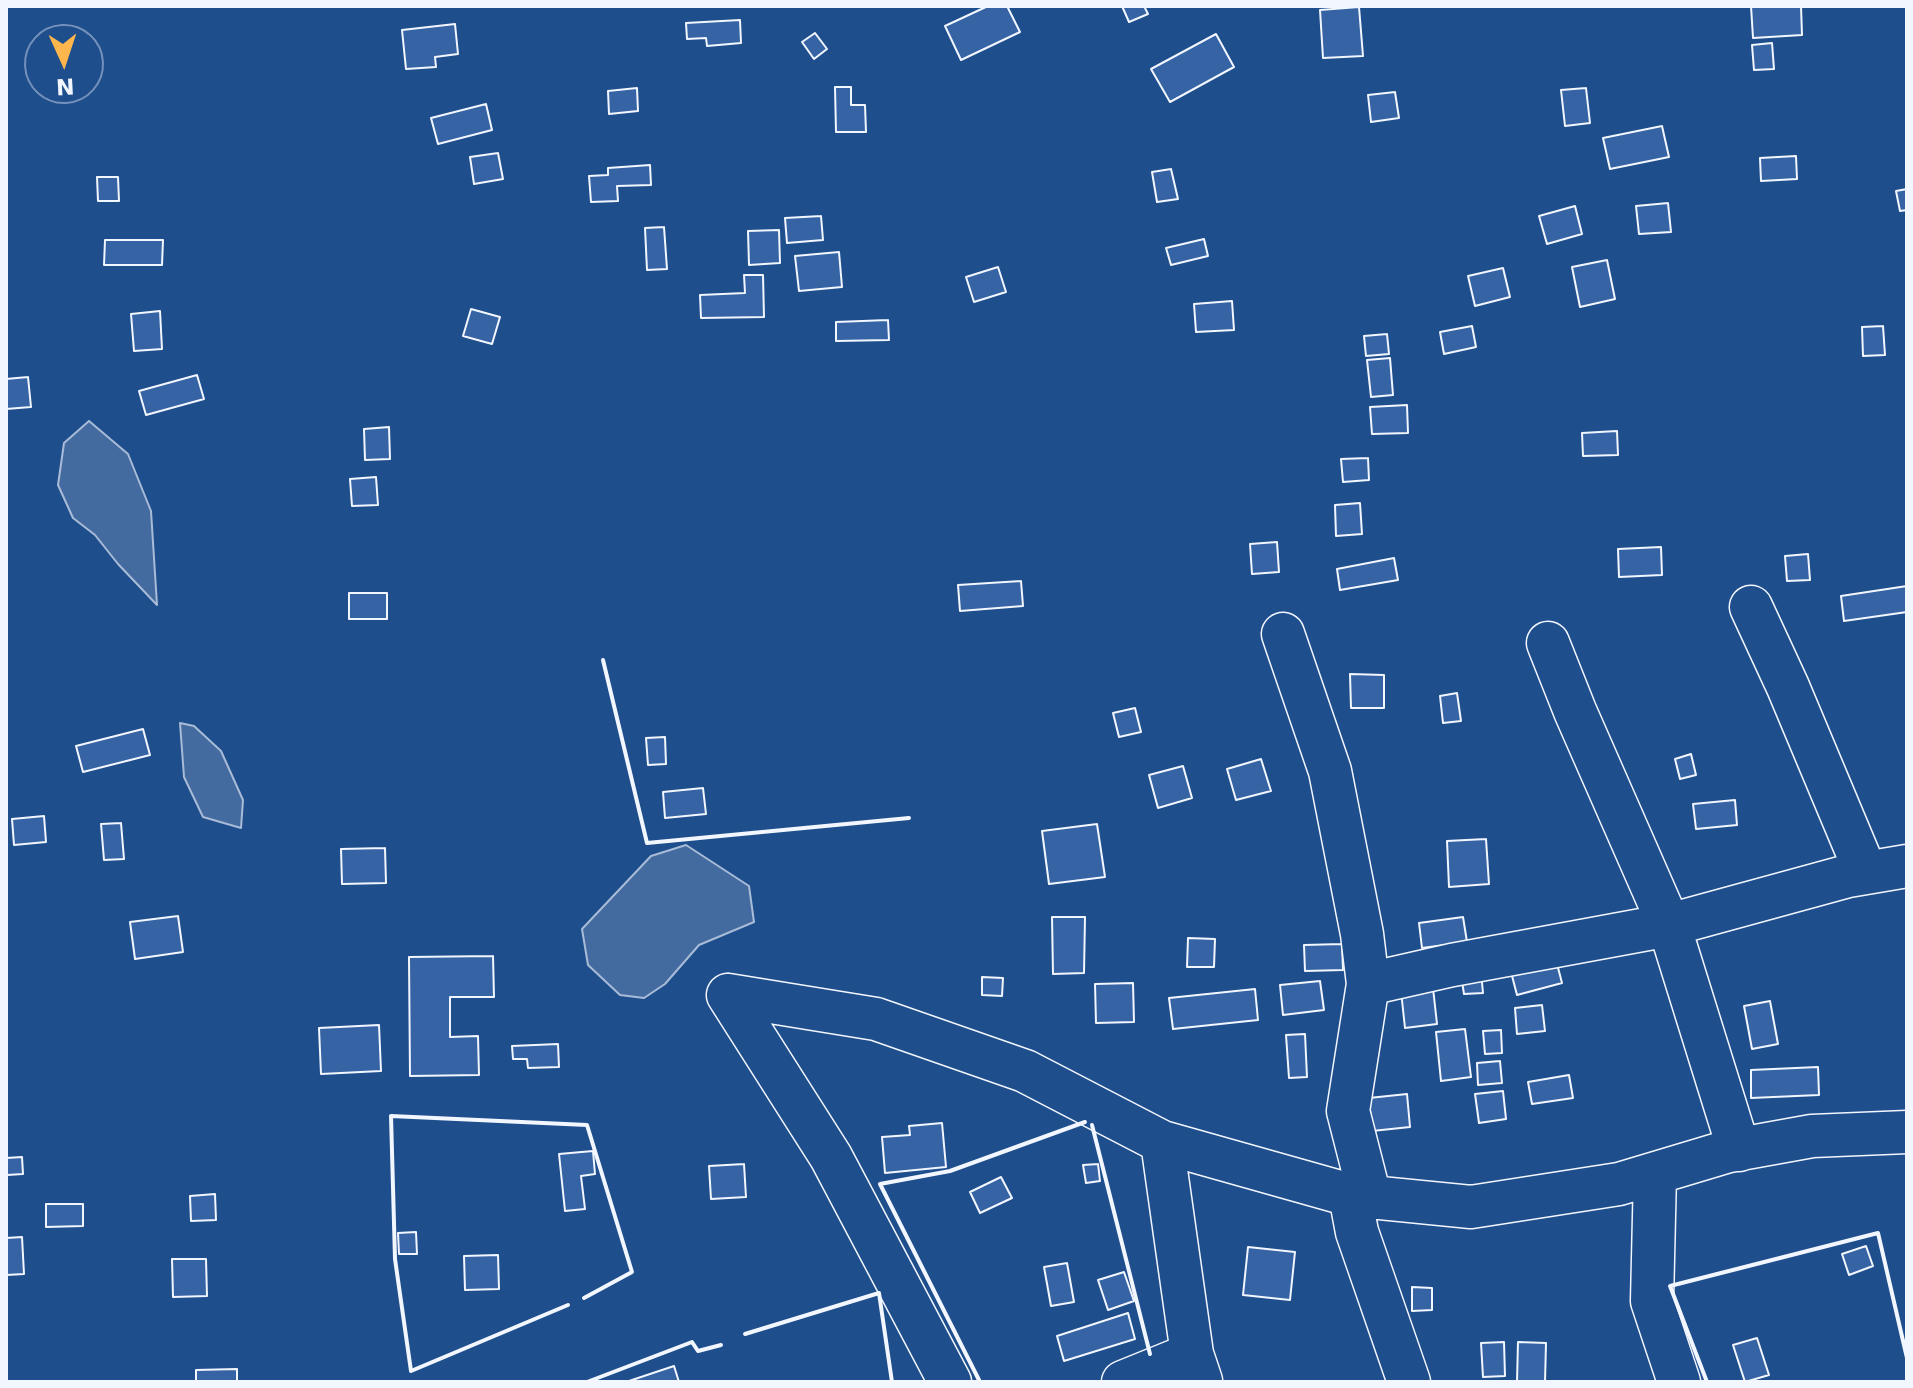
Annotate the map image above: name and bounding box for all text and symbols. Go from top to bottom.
north arrow [24,24,104,104]
text: N [55,74,75,99]

